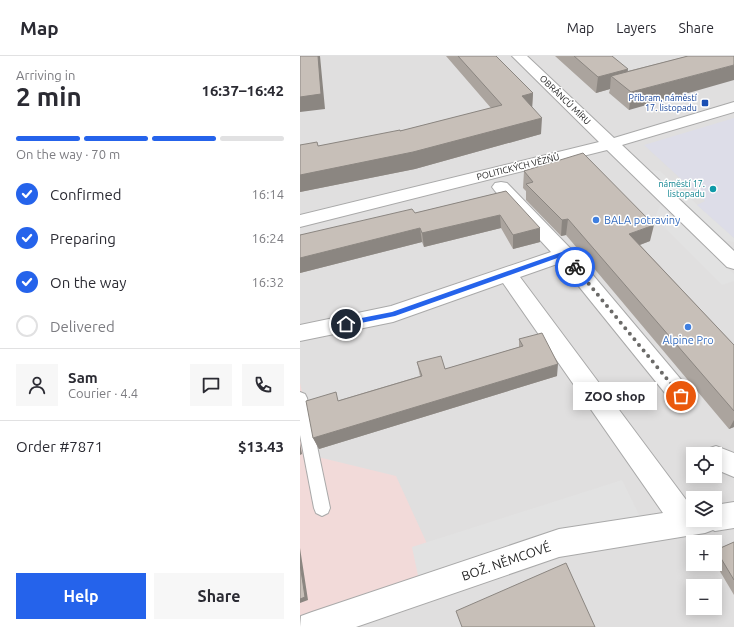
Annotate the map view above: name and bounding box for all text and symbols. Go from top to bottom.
text: Map [20,17,59,39]
text: Map [567,20,594,36]
text: Layers [616,20,656,36]
text: Share [678,20,714,36]
text: Arriving in [16,68,75,82]
street label: OBRÁNCŮ MÍRU [538,72,594,127]
text: 2 min [16,82,82,111]
text: 16:37–16:42 [201,82,284,99]
place label: Příbram, náměstí 17. listopadu [629,93,698,113]
marker: Příbram, náměstí 17. listopadu [700,98,710,108]
text: On the way · 70 m [16,147,120,161]
street label: POLITICKÝCH VĚZŇŮ [475,150,560,182]
place label: náměstí 17. listopadu [658,179,705,199]
icon: check [16,183,38,205]
marker: náměstí 17. listopadu [708,184,718,194]
text: Confirmed [50,186,122,203]
text: 16:14 [251,187,284,201]
place label: BALA potraviny [604,214,681,226]
marker: BALA potraviny [591,215,601,225]
icon: check [16,227,38,249]
text: Preparing [50,230,116,247]
text: 16:24 [251,231,284,245]
courier [555,247,595,287]
icon: bike [564,256,586,278]
icon: check [16,271,38,293]
text: On the way [50,274,126,291]
text: 16:32 [251,275,284,289]
pin [329,307,363,341]
icon: home [335,313,357,335]
text: Delivered [50,318,115,335]
marker: Alpine Pro [683,322,693,332]
place label: Alpine Pro [662,334,714,346]
button: person [16,364,58,406]
button: chat [190,364,232,406]
button: phone [242,364,284,406]
text: Sam [68,369,98,386]
pin [664,379,698,413]
callout: ZOO shop [573,382,657,410]
icon: bag [670,385,692,407]
text: Courier · 4.4 [68,386,138,400]
text: ZOO shop [585,389,645,403]
text: Order #7871 [16,438,103,455]
text: $13.43 [238,438,284,455]
map controls [686,447,722,615]
button: locate [686,447,722,483]
button: layers [686,491,722,527]
button: + [686,535,722,571]
street label: BOŽ. NĚMCOVÉ [459,538,552,583]
button: Help [16,573,146,619]
button: Share [154,573,284,619]
button: − [686,579,722,615]

